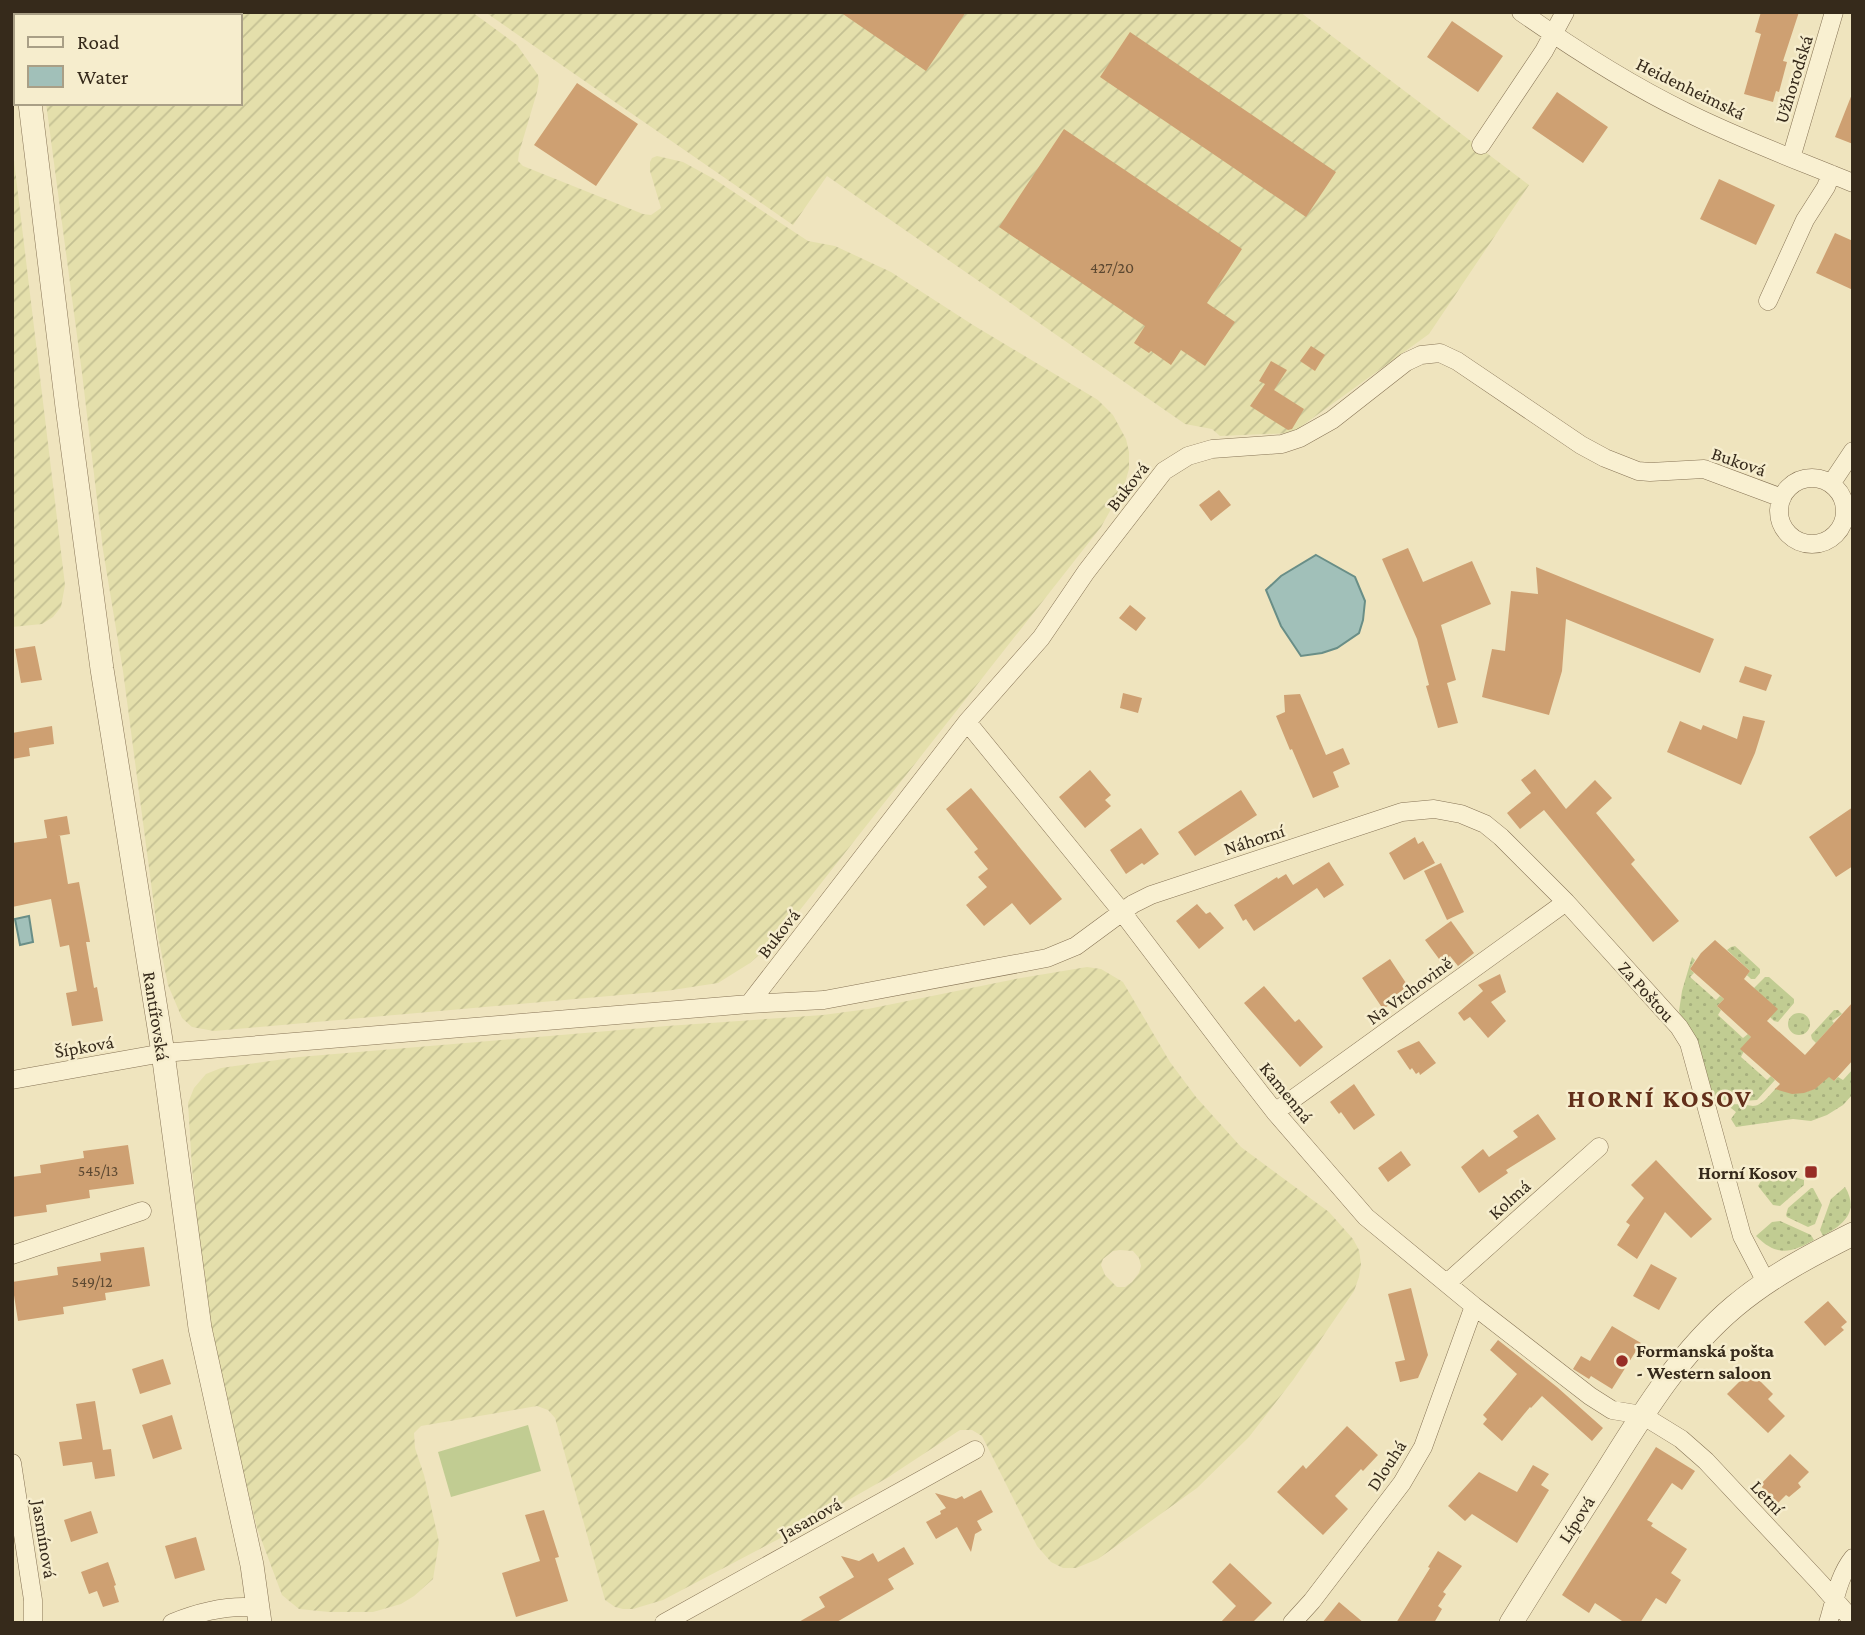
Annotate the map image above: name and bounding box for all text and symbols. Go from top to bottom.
legend [14,14,242,105]
text: Road [77,30,120,54]
street label: Užhorodská [1770,32,1817,126]
street label: Heidenheimská [1633,53,1749,124]
text: Water [77,65,129,89]
house number: 427/20 [1090,259,1134,276]
street label: Buková [1709,442,1769,481]
street label: Buková [1102,458,1153,515]
street label: Náhorní [1221,819,1288,859]
street label: Buková [753,905,804,962]
street label: Na Vrchovině [1362,952,1456,1029]
street label: Za Poštou [1614,957,1679,1026]
street label: Rantířovská [139,970,174,1062]
street label: Šípková [53,1031,115,1062]
street label: Kamenná [1256,1058,1318,1127]
district label: HORNÍ KOSOV [1567,1084,1753,1113]
house number: 545/13 [78,1162,118,1179]
place label: Horní Kosov [1698,1162,1798,1183]
marker: Horní Kosov [1803,1164,1819,1180]
street label: Kolmá [1484,1175,1535,1224]
house number: 549/12 [71,1273,113,1290]
place label: Formanská pošta - Western saloon [1636,1340,1775,1383]
marker: Formanská pošta - Western saloon [1614,1353,1630,1369]
street label: Dlouhá [1362,1436,1411,1495]
street label: Letní [1747,1476,1789,1520]
street label: Lípová [1554,1492,1599,1547]
street label: Jasanová [774,1493,845,1545]
street label: Jasmínová [28,1496,61,1580]

